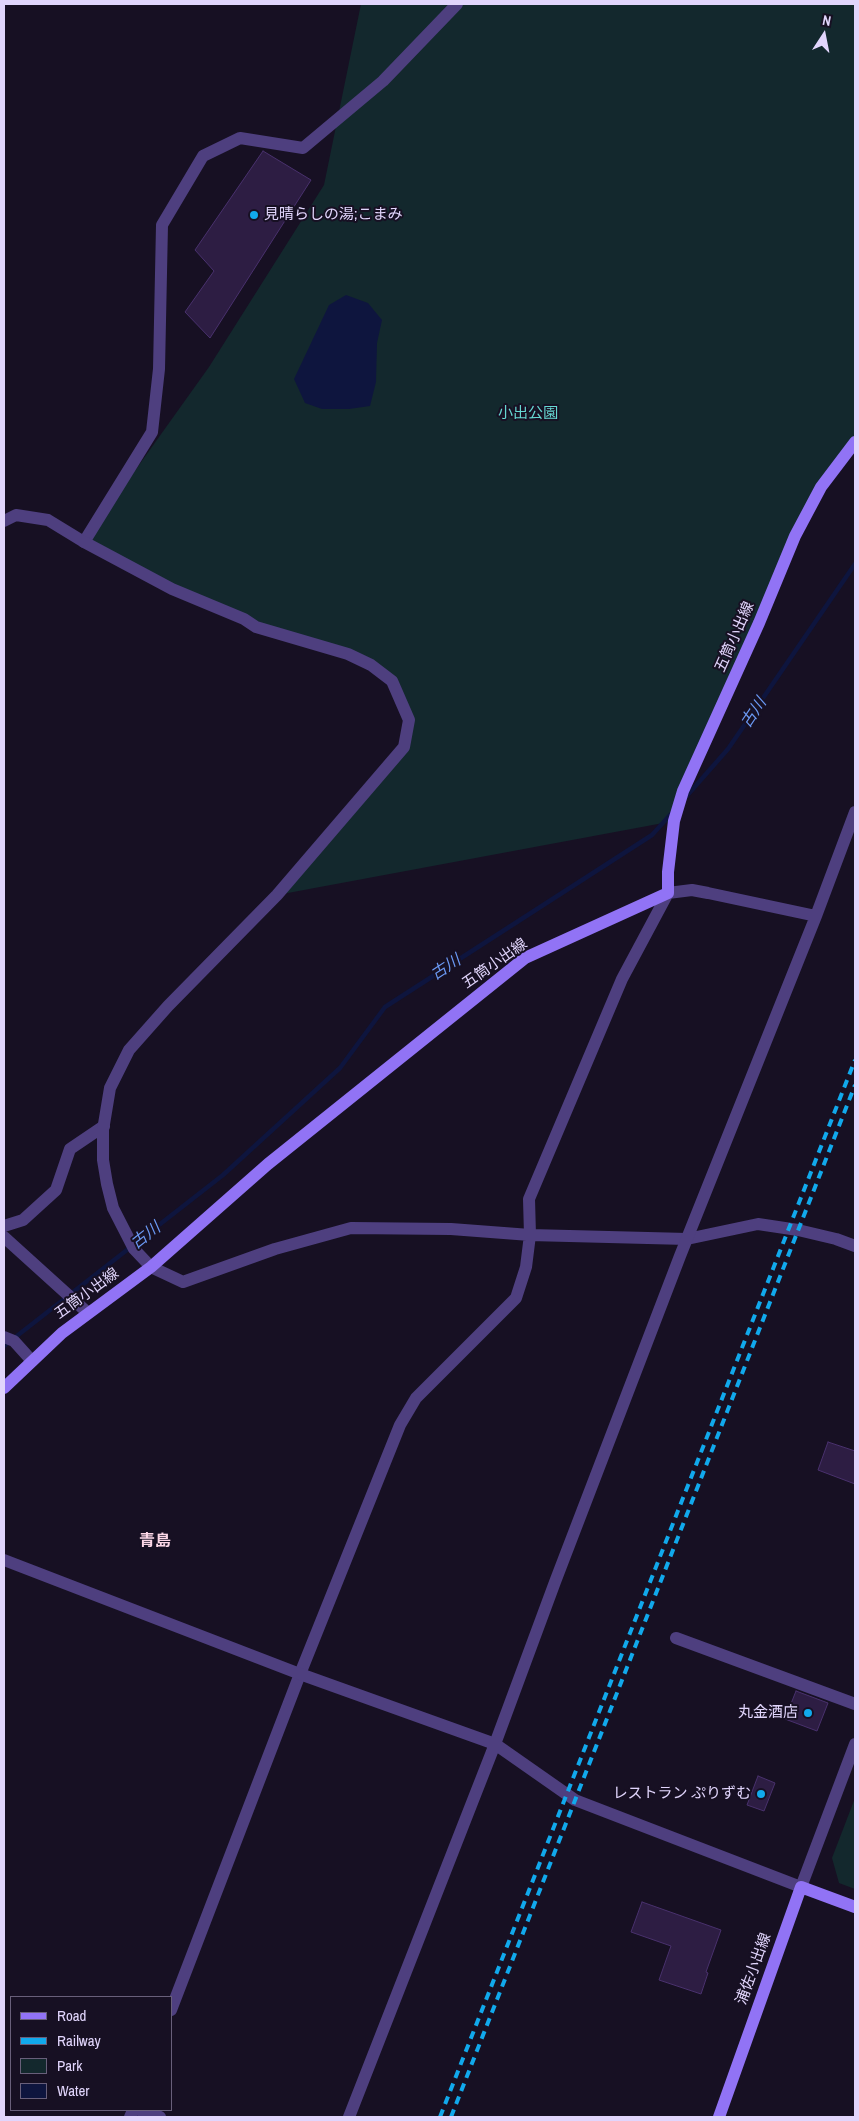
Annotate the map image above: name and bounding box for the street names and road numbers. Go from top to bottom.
street label: 五筒小出線 [712,599,758,675]
street label: 五筒小出線 [459,935,531,993]
street label: 五筒小出線 [51,1265,123,1323]
street label: 浦佐小出線 [733,1931,775,2007]

